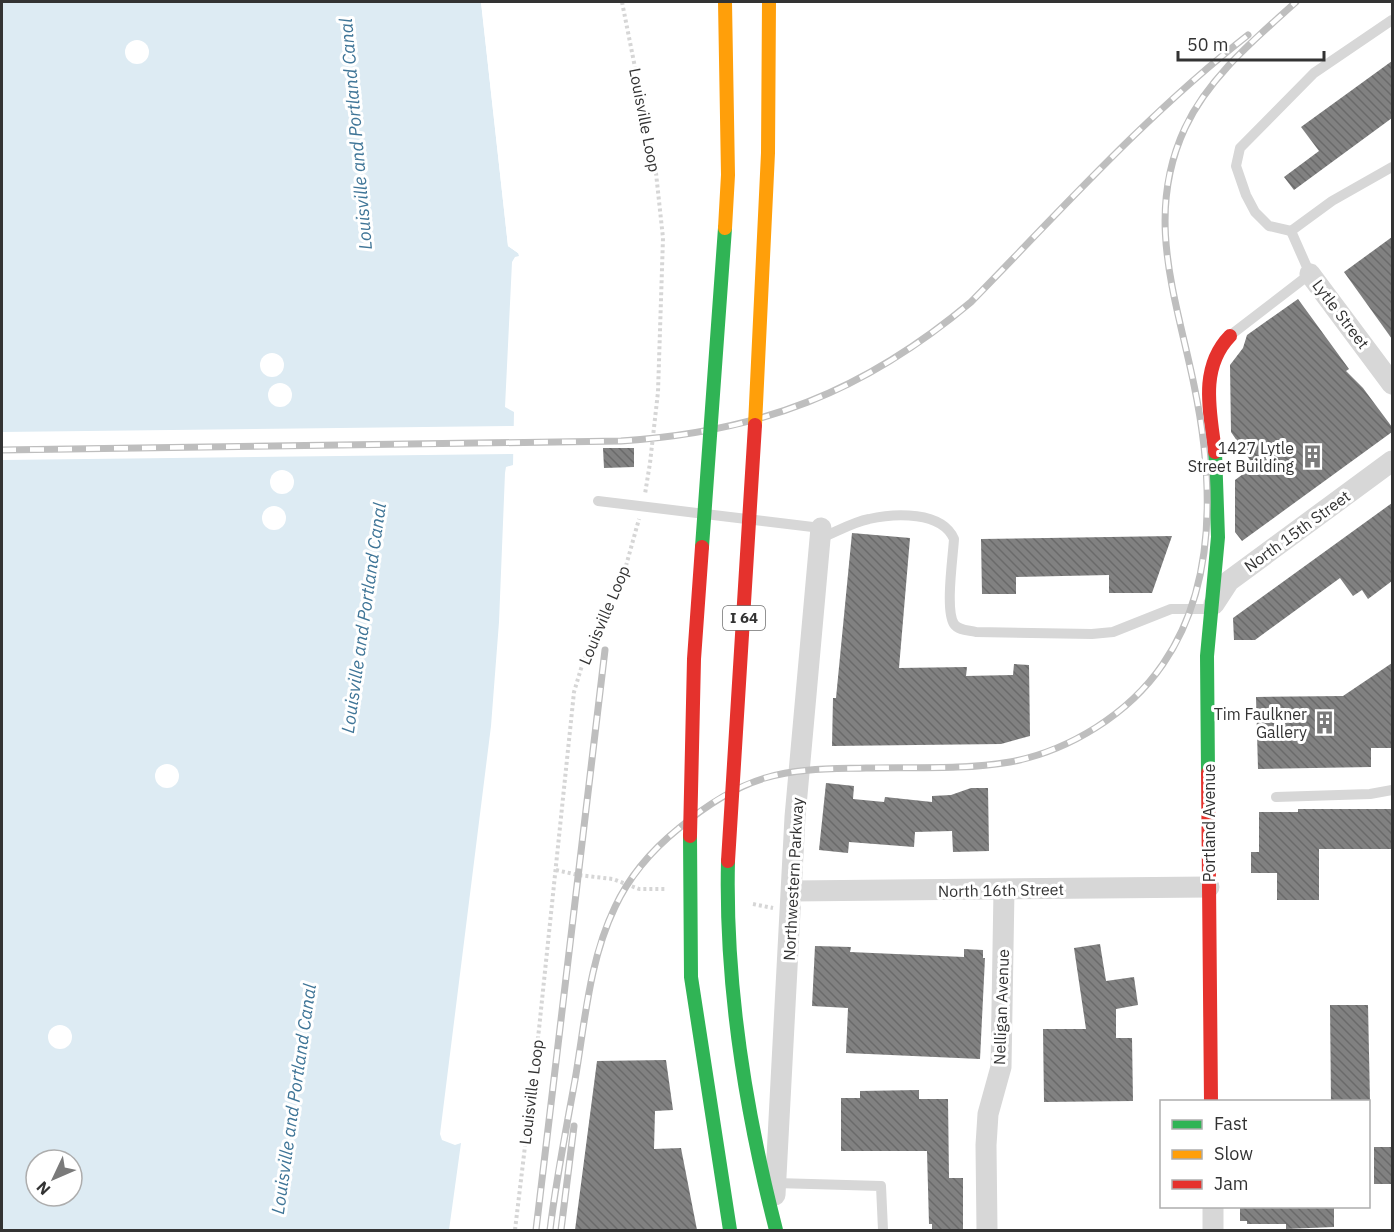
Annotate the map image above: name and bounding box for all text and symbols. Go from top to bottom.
water label: Louisville and Portland Canal [334,17,377,251]
scale bar [1178,24,1324,62]
text: 50 m [1187,33,1229,56]
street label: Louisville Loop [625,66,665,174]
street label: Lytle Street [1308,275,1374,353]
place label: 1427 Lytle Street Building [1188,438,1295,476]
building icon: 1427 Lytle Street Building [1299,444,1325,470]
street label: North 15th Street [1240,486,1354,576]
water label: Louisville and Portland Canal [336,501,391,735]
street label: Louisville Loop [574,562,634,668]
road number: I 64 [723,606,765,630]
place label: Tim Faulkner Gallery [1214,704,1307,742]
building icon: Tim Faulkner Gallery [1312,710,1338,736]
street label: Portland Avenue [1199,764,1219,882]
street label: Northwestern Parkway [779,797,807,961]
street label: North 16th Street [938,879,1064,901]
street label: Nelligan Avenue [989,948,1013,1065]
water label: Louisville and Portland Canal [266,982,321,1216]
street label: Louisville Loop [515,1038,547,1146]
legend [1160,1100,1370,1208]
text: Fast [1214,1112,1248,1135]
text: Slow [1214,1142,1253,1165]
north arrow [24,1148,84,1208]
text: Jam [1214,1172,1249,1195]
text: N [32,1177,54,1200]

